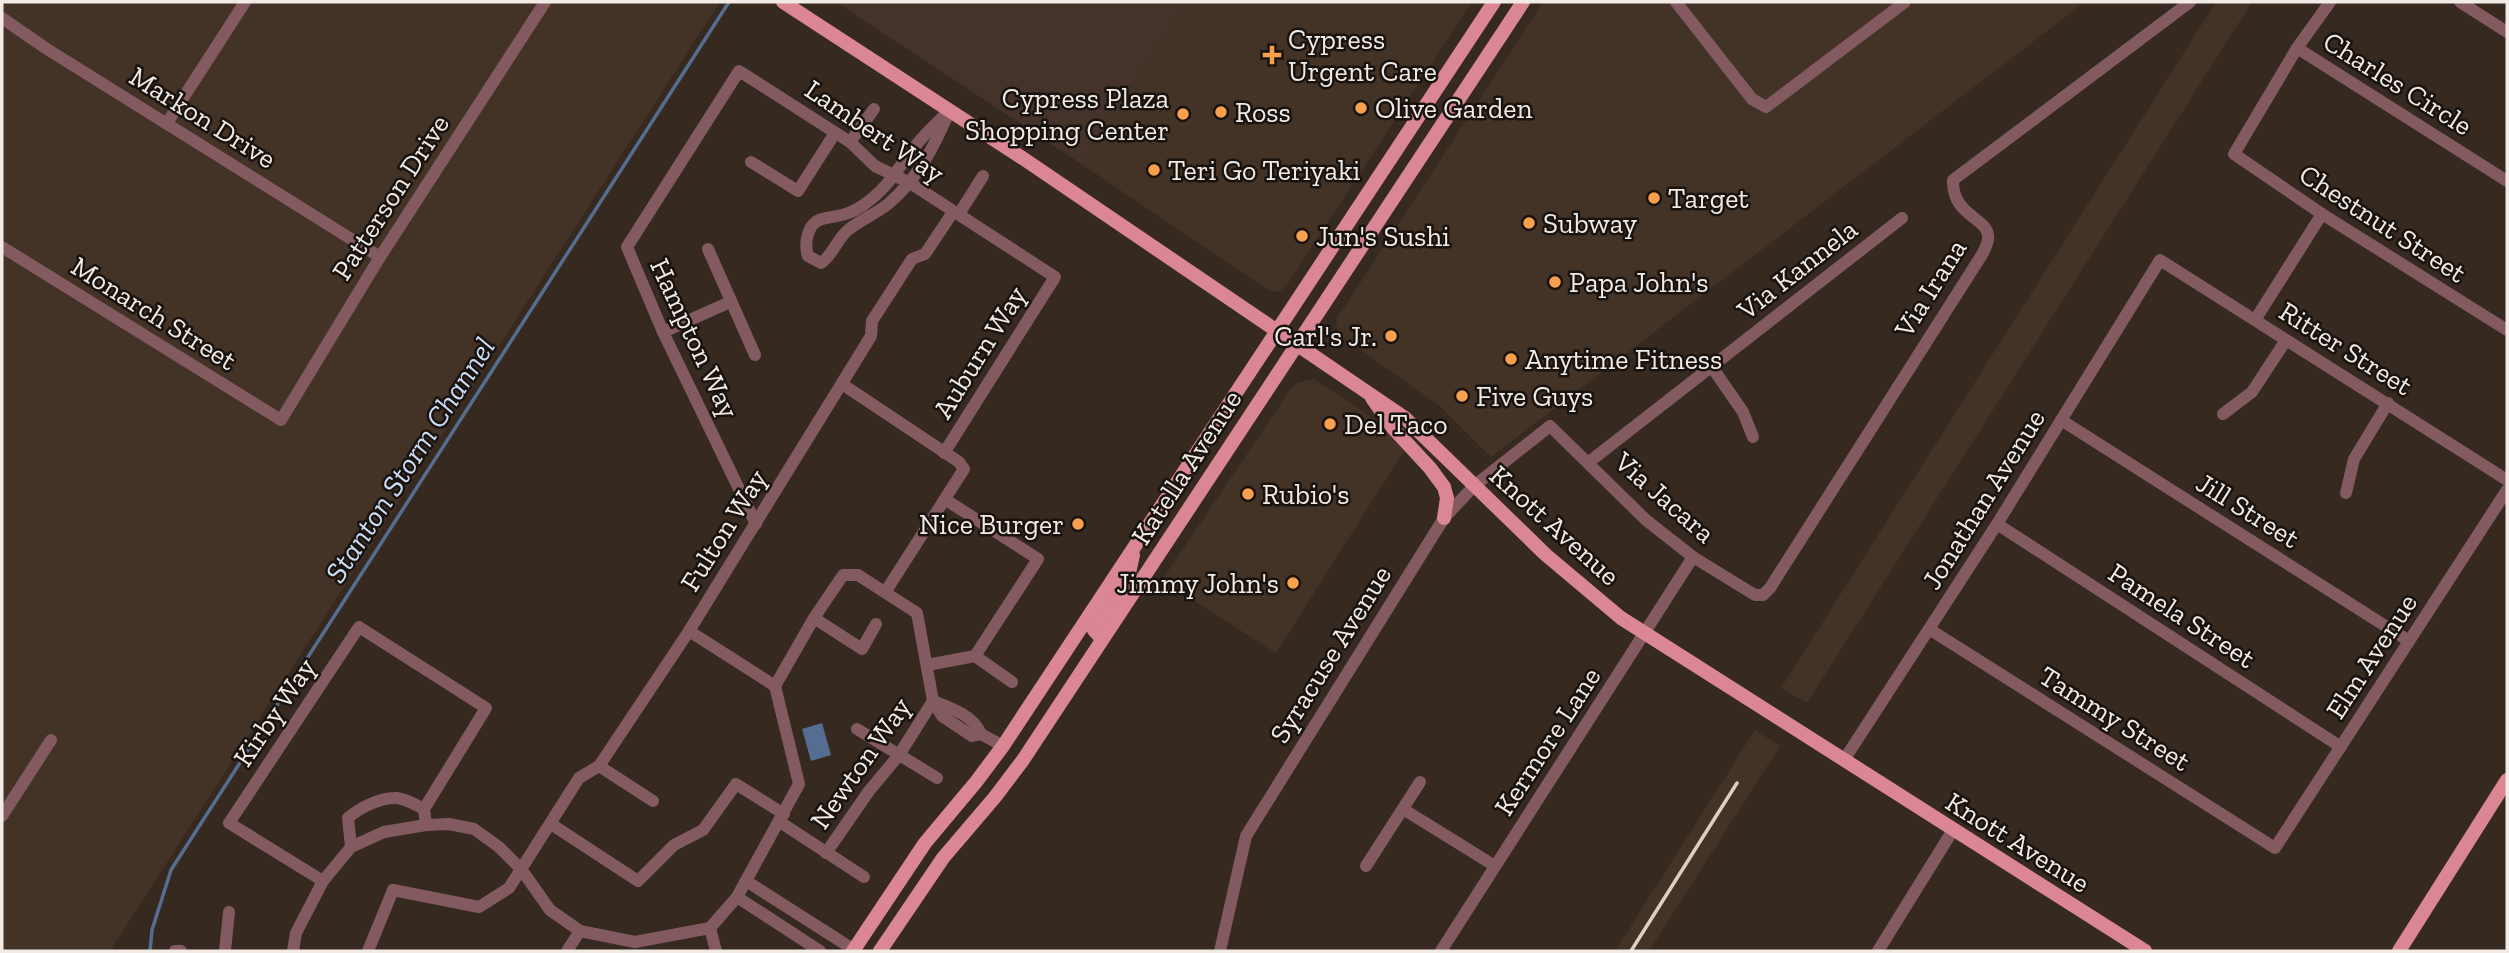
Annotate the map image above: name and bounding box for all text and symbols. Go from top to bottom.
place label: Cypress Urgent Care [1288,23,1437,88]
street label: Charles Circle [2317,25,2478,142]
marker: Cypress Urgent Care [1262,45,1282,65]
street label: Markon Drive [123,59,282,175]
street label: Lambert Way [799,73,951,190]
place label: Cypress Plaza Shopping Center [965,82,1169,147]
place label: Olive Garden [1375,92,1533,125]
place label: Ross [1235,96,1291,129]
marker: Olive Garden [1353,100,1369,116]
marker: Ross [1213,104,1229,120]
marker: Cypress Plaza Shopping Center [1175,106,1191,122]
street label: Patterson Drive [325,109,456,286]
place label: Teri Go Teriyaki [1168,154,1361,187]
street label: Chestnut Street [2293,157,2473,290]
marker: Teri Go Teriyaki [1146,162,1162,178]
place label: Target [1668,182,1749,215]
marker: Target [1646,190,1662,206]
place label: Subway [1543,207,1638,240]
street label: Via Kannela [1730,212,1864,327]
marker: Subway [1521,215,1537,231]
place label: Jun's Sushi [1316,220,1450,253]
marker: Jun's Sushi [1294,228,1310,244]
street label: Via Irana [1887,233,1974,344]
street label: Monarch Street [65,250,243,378]
street label: Hampton Way [643,253,746,424]
place label: Papa John's [1569,266,1709,299]
marker: Papa John's [1547,274,1563,290]
street label: Auburn Way [926,280,1033,424]
street label: Ritter Street [2273,295,2419,403]
place label: Carl's Jr. [1274,320,1377,353]
marker: Carl's Jr. [1383,328,1399,344]
water label: Stanton Storm Channel [317,331,503,589]
place label: Anytime Fitness [1525,343,1722,376]
marker: Anytime Fitness [1503,351,1519,367]
place label: Five Guys [1476,380,1593,413]
street label: Katella Avenue [1124,384,1249,551]
marker: Five Guys [1454,388,1470,404]
street label: Jonathan Avenue [1915,403,2052,595]
place label: Del Taco [1344,408,1448,441]
marker: Del Taco [1322,416,1338,432]
street label: Via Jacara [1607,444,1722,550]
street label: Knott Avenue [1483,458,1626,592]
street label: Fulton Way [673,463,774,597]
street label: Jill Street [2190,466,2306,555]
place label: Rubio's [1262,478,1349,511]
marker: Rubio's [1240,486,1256,502]
place label: Nice Burger [919,508,1064,541]
marker: Nice Burger [1070,516,1086,532]
street label: Pamela Street [2102,556,2262,675]
street label: Syracuse Avenue [1263,560,1398,749]
place label: Jimmy John's [1116,567,1279,600]
marker: Jimmy John's [1285,575,1301,591]
street label: Elm Avenue [2319,588,2424,725]
street label: Kirby Way [226,651,323,773]
street label: Tammy Street [2033,659,2197,778]
street label: Kermore Lane [1487,661,1608,822]
street label: Newton Way [803,691,918,835]
street label: Knott Avenue [1940,785,2096,900]

